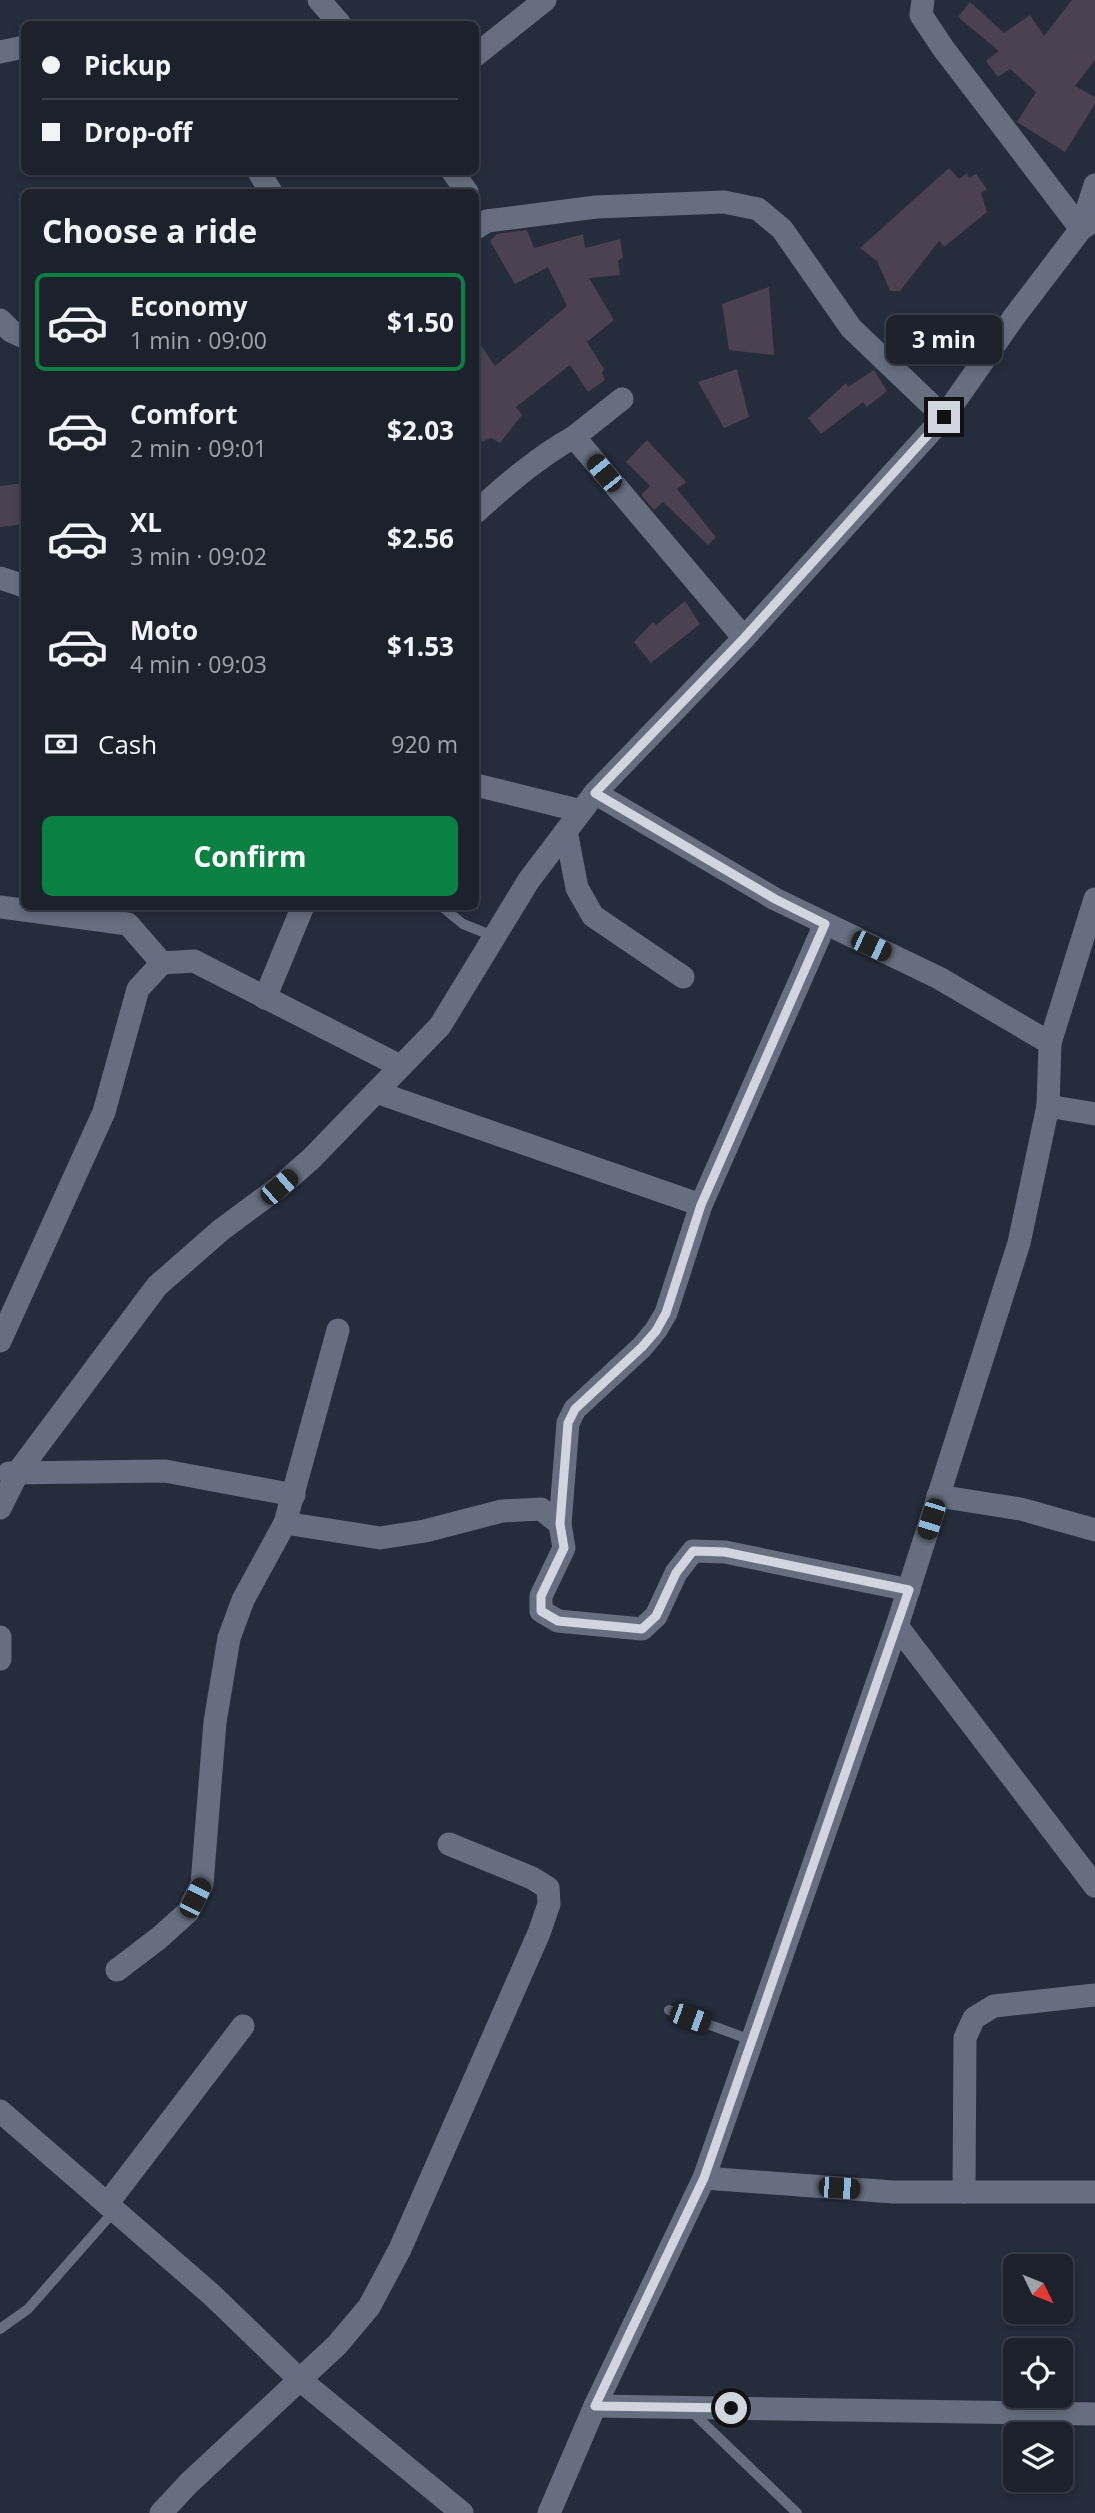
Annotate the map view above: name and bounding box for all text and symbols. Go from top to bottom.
text: Pickup [84,47,171,83]
text: Drop-off [84,114,192,150]
text: Choose a ride [42,209,257,252]
text: Economy [130,288,248,324]
icon: car [46,291,109,354]
text: $1.50 [387,304,454,340]
callout: 3 min [886,316,1002,364]
text: 3 min [912,323,976,355]
text: 1 min · 09:00 [130,324,267,356]
text: Comfort [130,396,237,432]
icon: car [46,399,109,462]
route end [928,401,960,433]
text: $2.03 [387,412,454,448]
text: 2 min · 09:01 [130,432,267,464]
car [583,450,626,496]
text: XL [130,504,162,540]
icon: car [46,507,109,570]
text: $2.56 [387,520,454,556]
text: 3 min · 09:02 [130,540,267,572]
text: Moto [130,612,198,648]
icon: car [46,615,109,678]
text: $1.53 [387,628,454,664]
text: 4 min · 09:03 [130,648,267,680]
icon: cash [42,725,80,763]
text: Cash [98,726,157,762]
text: 920 m [391,728,458,760]
button: Confirm [42,816,458,896]
car [848,928,895,964]
car [257,1165,302,1209]
car [915,1496,948,1542]
car [177,1875,214,1921]
car [667,2001,714,2035]
car [818,2176,861,2200]
north arrow [1003,2254,1073,2324]
map controls [1003,2254,1073,2492]
button: locate [1003,2338,1073,2408]
route start [715,2392,747,2424]
button: layers [1003,2422,1073,2492]

